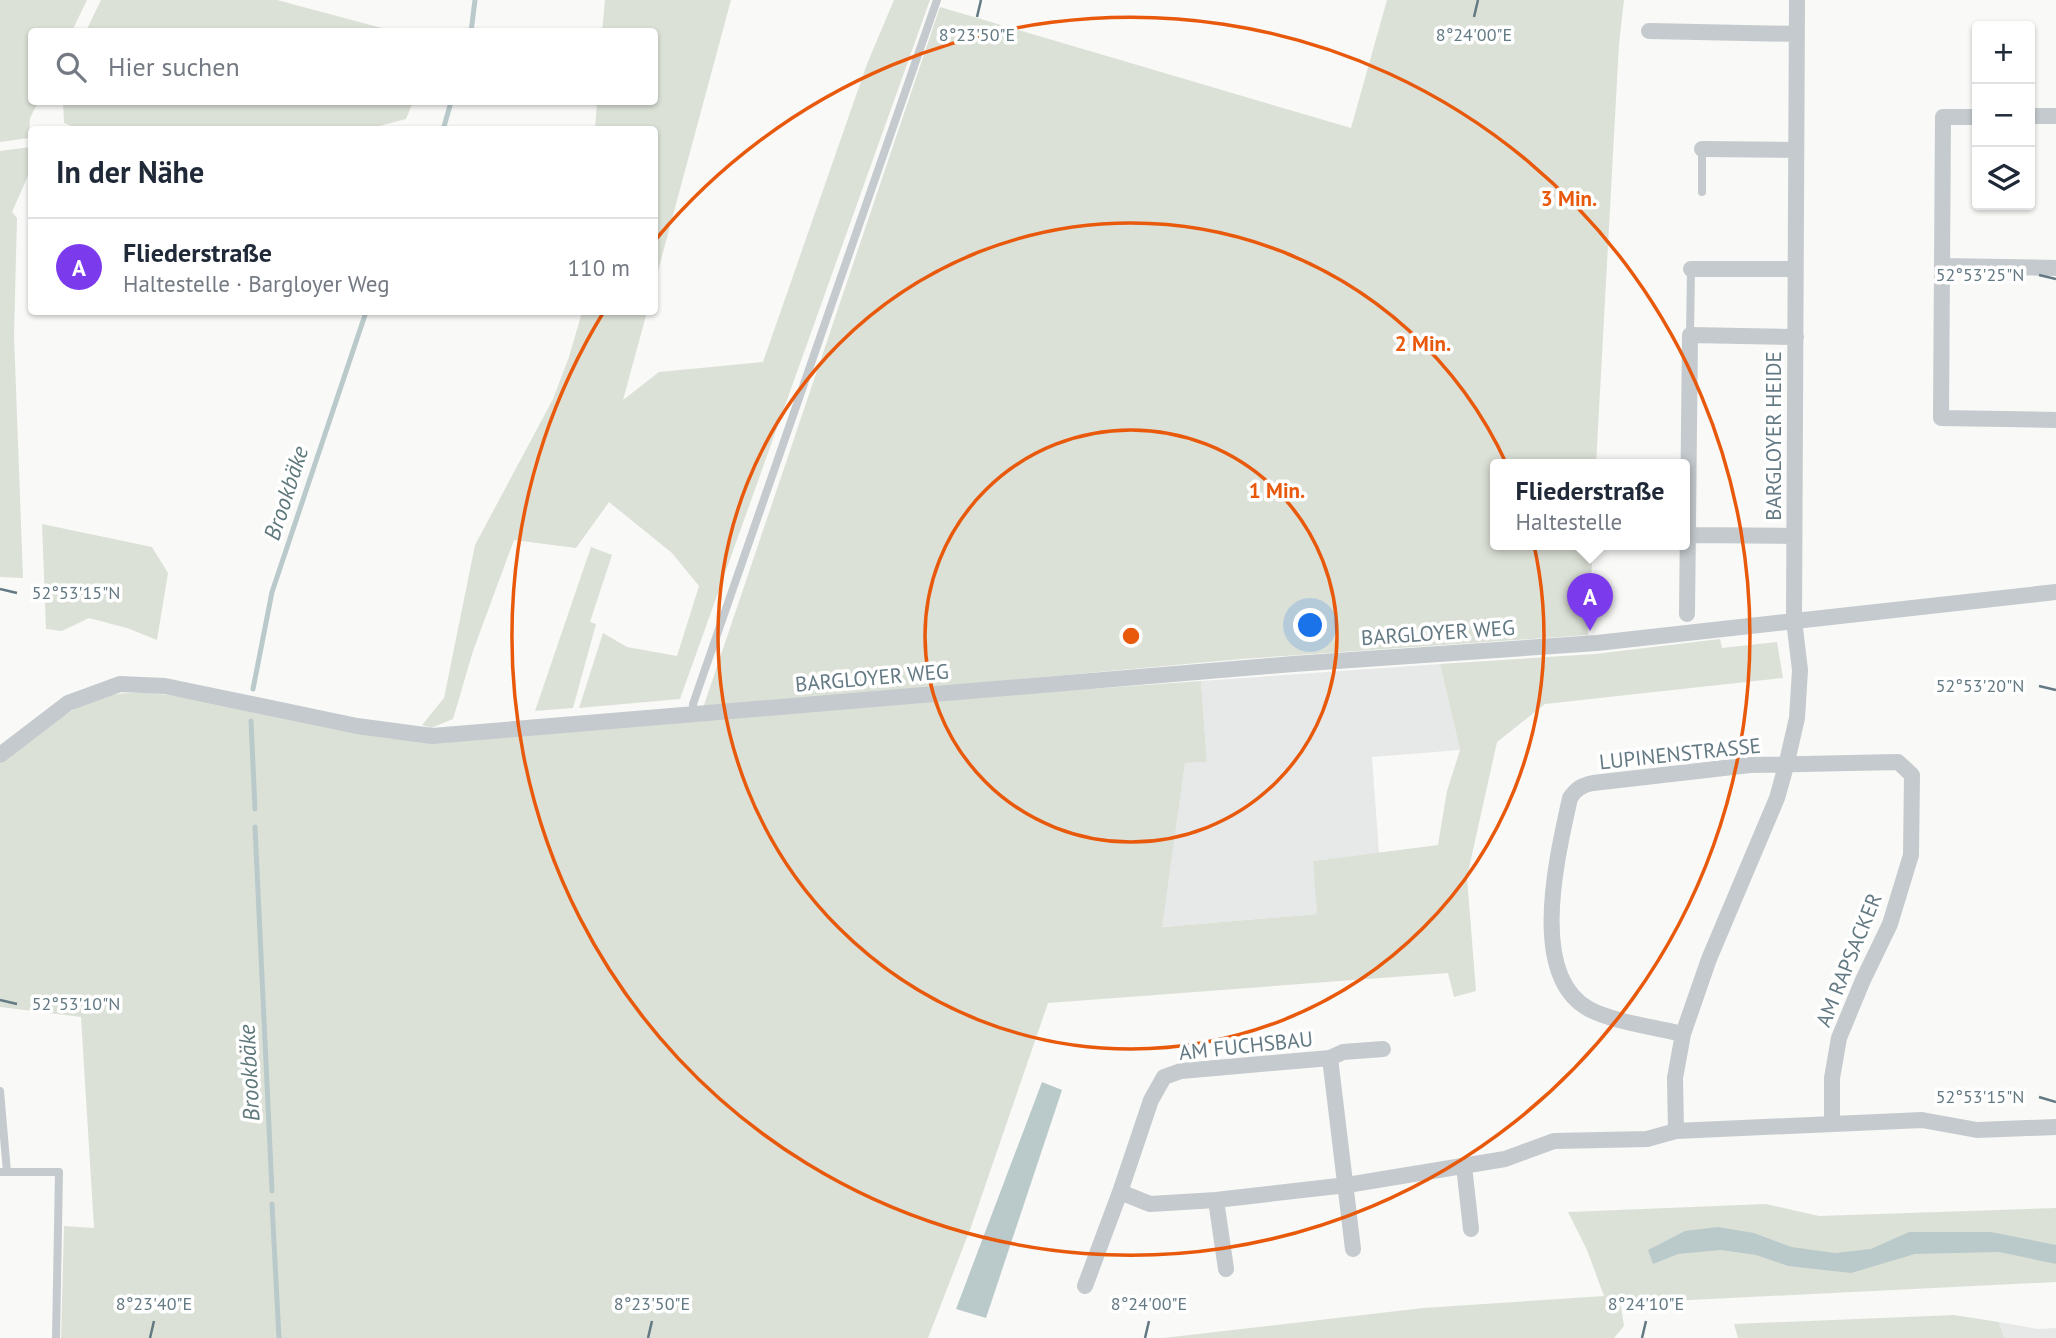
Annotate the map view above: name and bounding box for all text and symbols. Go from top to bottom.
map controls [1972,21,2035,210]
button: + [1972,21,2035,84]
text: 8°23'50"E [939,23,1015,46]
text: 8°24'00"E [1436,23,1512,46]
search box [28,28,658,105]
icon: search [52,48,90,86]
text: Hier suchen [108,50,240,83]
button: − [1972,84,2035,147]
button: layers [1972,147,2035,210]
text: In der Nähe [56,152,204,191]
text: 3 Min. [1541,185,1597,212]
text: Fliederstraße [123,236,272,269]
text: A [72,253,86,282]
text: 110 m [568,253,630,282]
text: 52°53'25"N [1936,263,2024,286]
text: Haltestelle · Bargloyer Weg [123,269,390,298]
text: 2 Min. [1395,330,1451,357]
street label: BARGLOYER HEIDE [1760,351,1787,521]
water label: Brookbäke [257,442,314,544]
popup [1490,459,1690,550]
text: Fliederstraße [1515,474,1665,507]
text: 1 Min. [1249,477,1305,504]
text: Haltestelle [1515,507,1622,536]
pin: A [1567,573,1613,631]
text: 52°53'15"N [32,581,120,604]
your location [1293,608,1327,642]
street label: BARGLOYER WEG [1360,614,1516,651]
centre of rings [1119,624,1143,648]
street label: BARGLOYER WEG [794,657,950,698]
text: 52°53'20"N [1936,674,2024,697]
street label: LUPINENSTRASSE [1598,732,1762,775]
street label: AM RAPSACKER [1809,889,1888,1031]
text: 52°53'10"N [32,992,120,1015]
water label: Brookbäke [231,1023,266,1122]
street label: AM FUCHSBAU [1178,1025,1314,1066]
text: 52°53'15"N [1936,1085,2024,1108]
text: 8°23'40"E [116,1292,192,1315]
text: 8°23'50"E [614,1292,690,1315]
text: 8°24'00"E [1111,1292,1187,1315]
text: 8°24'10"E [1608,1292,1684,1315]

